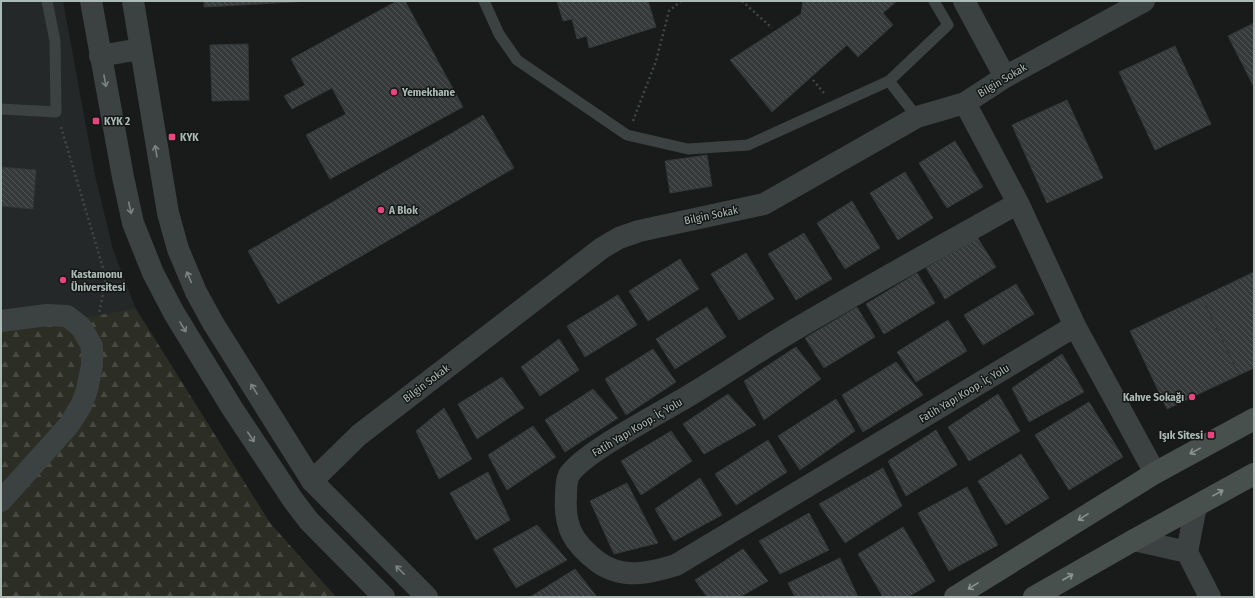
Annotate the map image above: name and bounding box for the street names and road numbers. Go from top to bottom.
street label: Bilgin Sokak [975,60,1030,100]
street label: Bilgin Sokak [683,203,740,228]
street label: Bilgin Sokak [401,361,453,405]
street label: Fatih Yapı Koop. İç Yolu [916,361,1012,425]
street label: Fatih Yapı Koop. İç Yolu [589,395,685,459]

